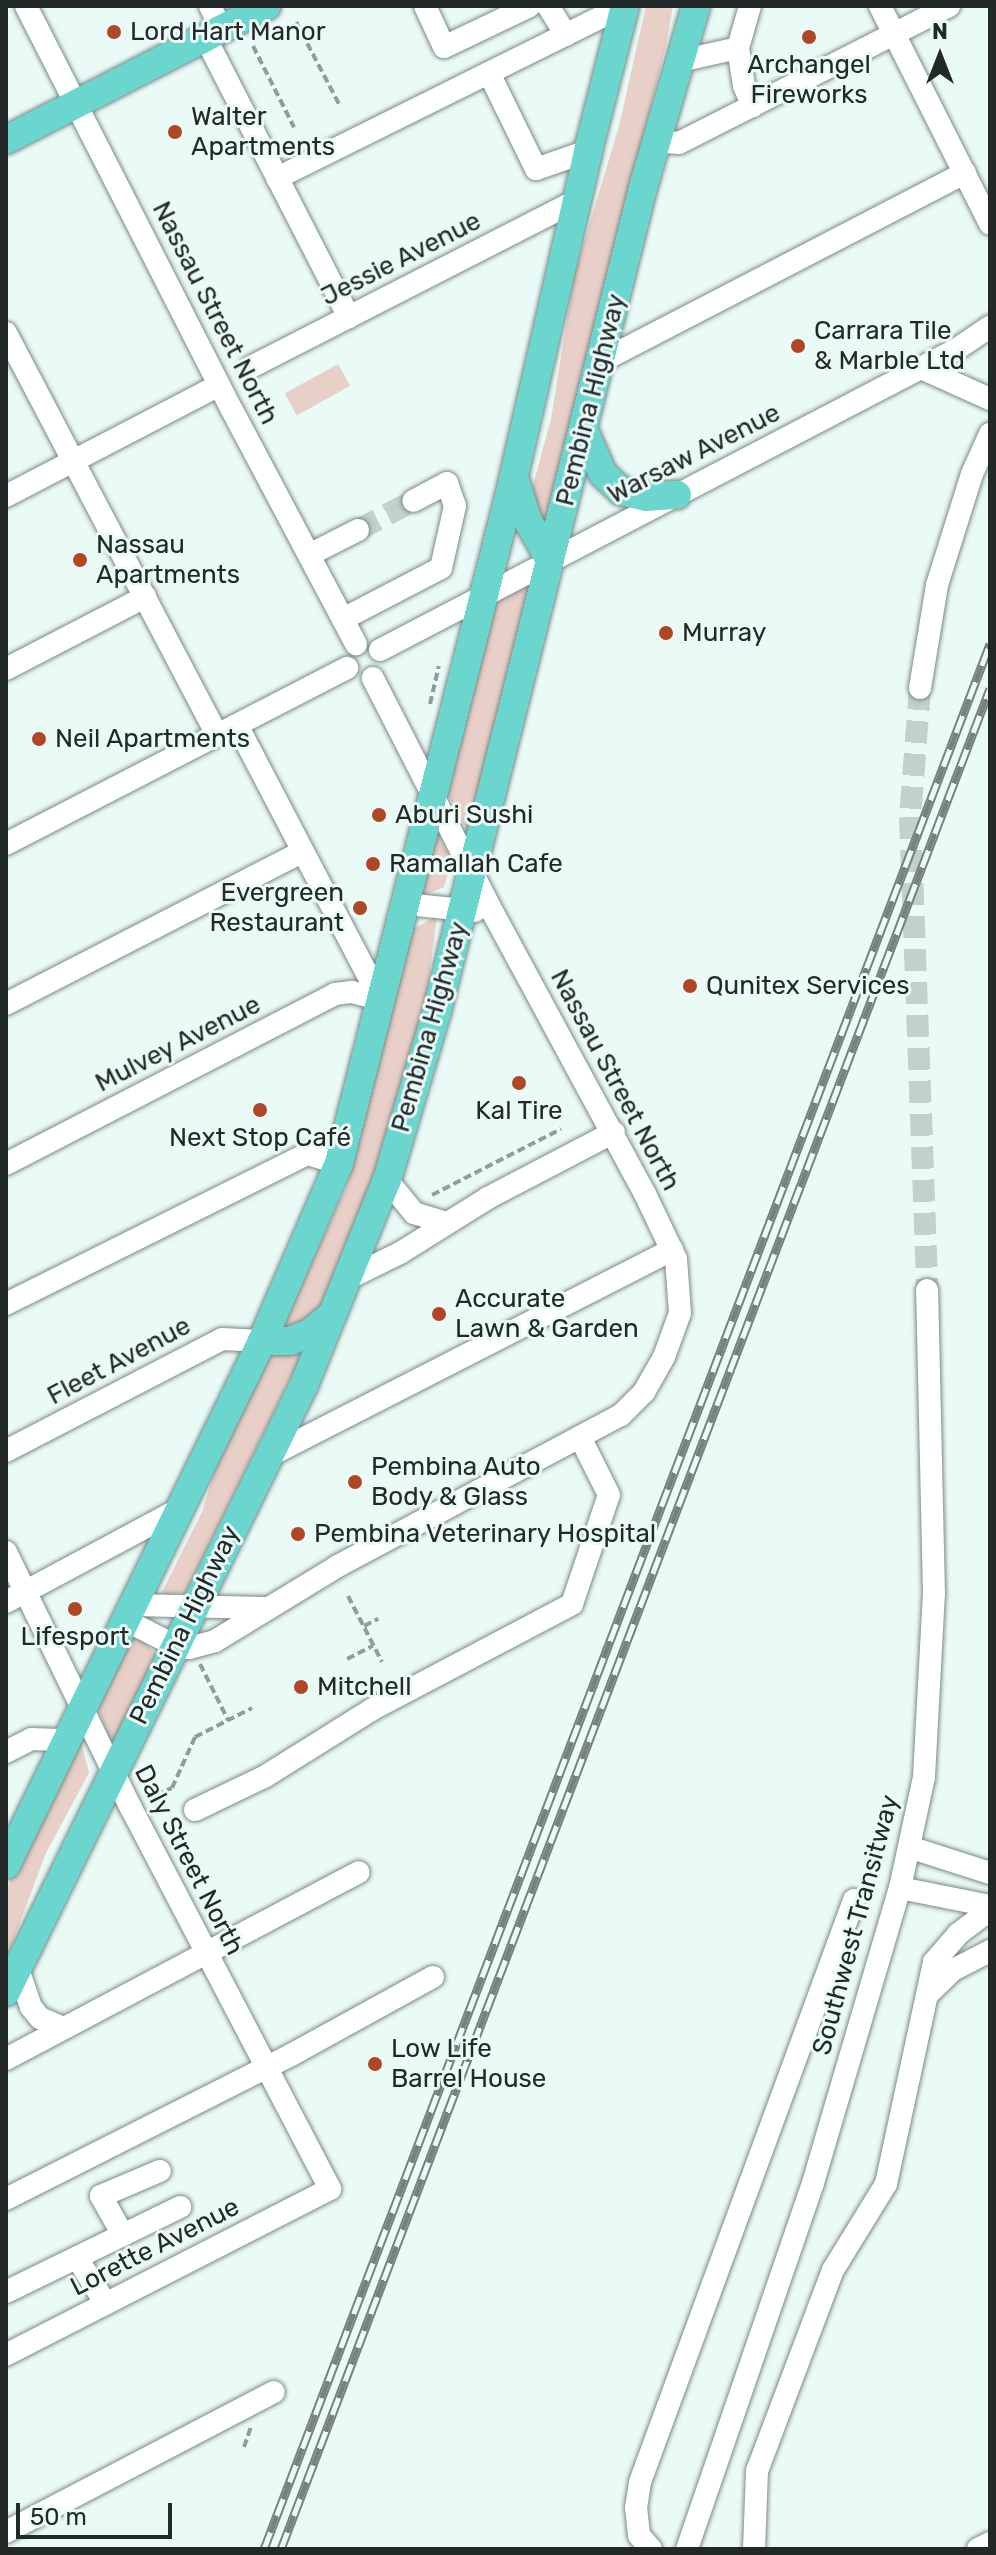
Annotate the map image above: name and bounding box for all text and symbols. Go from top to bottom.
place label: Lord Hart Manor [130,16,326,48]
north arrow [900,16,980,96]
text: N [932,18,948,45]
marker: Lord Hart Manor [105,23,123,41]
marker: Archangel Fireworks [800,28,818,46]
place label: Archangel Fireworks [747,49,871,110]
place label: Walter Apartments [191,101,335,162]
marker: Walter Apartments [166,123,184,141]
street label: Nassau Street North [145,196,285,430]
street label: Jessie Avenue [316,205,486,313]
street label: Pembina Highway [550,291,632,509]
place label: Carrara Tile & Marble Ltd [814,315,965,376]
marker: Carrara Tile & Marble Ltd [789,337,807,355]
street label: Warsaw Avenue [602,397,786,511]
place label: Nassau Apartments [96,529,240,590]
marker: Nassau Apartments [71,551,89,569]
place label: Murray [682,617,766,649]
marker: Murray [657,624,675,642]
place label: Neil Apartments [55,723,251,755]
marker: Neil Apartments [30,730,48,748]
place label: Aburi Sushi [395,799,533,831]
marker: Aburi Sushi [370,806,388,824]
place label: Ramallah Cafe [389,848,563,880]
marker: Ramallah Cafe [364,855,382,873]
place label: Evergreen Restaurant [209,877,344,938]
marker: Evergreen Restaurant [351,899,369,917]
street label: Pembina Highway [385,918,475,1136]
street label: Nassau Street North [544,964,686,1196]
place label: Qunitex Services [706,970,910,1002]
marker: Qunitex Services [681,977,699,995]
street label: Mulvey Avenue [90,989,266,1099]
marker: Kal Tire [510,1074,528,1092]
place label: Kal Tire [475,1095,563,1127]
marker: Next Stop Café [251,1101,269,1119]
place label: Next Stop Café [169,1122,351,1154]
place label: Accurate Lawn & Garden [455,1283,639,1344]
marker: Accurate Lawn & Garden [430,1305,448,1323]
street label: Fleet Avenue [42,1310,196,1412]
place label: Pembina Auto Body & Glass [371,1451,541,1512]
marker: Pembina Auto Body & Glass [346,1473,364,1491]
place label: Pembina Veterinary Hospital [314,1518,658,1550]
street label: Pembina Highway [123,1520,247,1730]
marker: Pembina Veterinary Hospital [289,1525,307,1543]
marker: Lifesport [66,1600,84,1618]
place label: Lifesport [21,1621,129,1653]
place label: Mitchell [317,1671,411,1703]
marker: Mitchell [292,1678,310,1696]
street label: Daly Street North [127,1759,251,1961]
street label: Southwest Transitway [806,1791,906,2059]
place label: Low Life Barrel House [391,2033,546,2094]
marker: Low Life Barrel House [366,2055,384,2073]
street label: Lorette Avenue [65,2191,245,2303]
scale bar [20,2487,176,2537]
text: 50 m [30,2503,87,2531]

